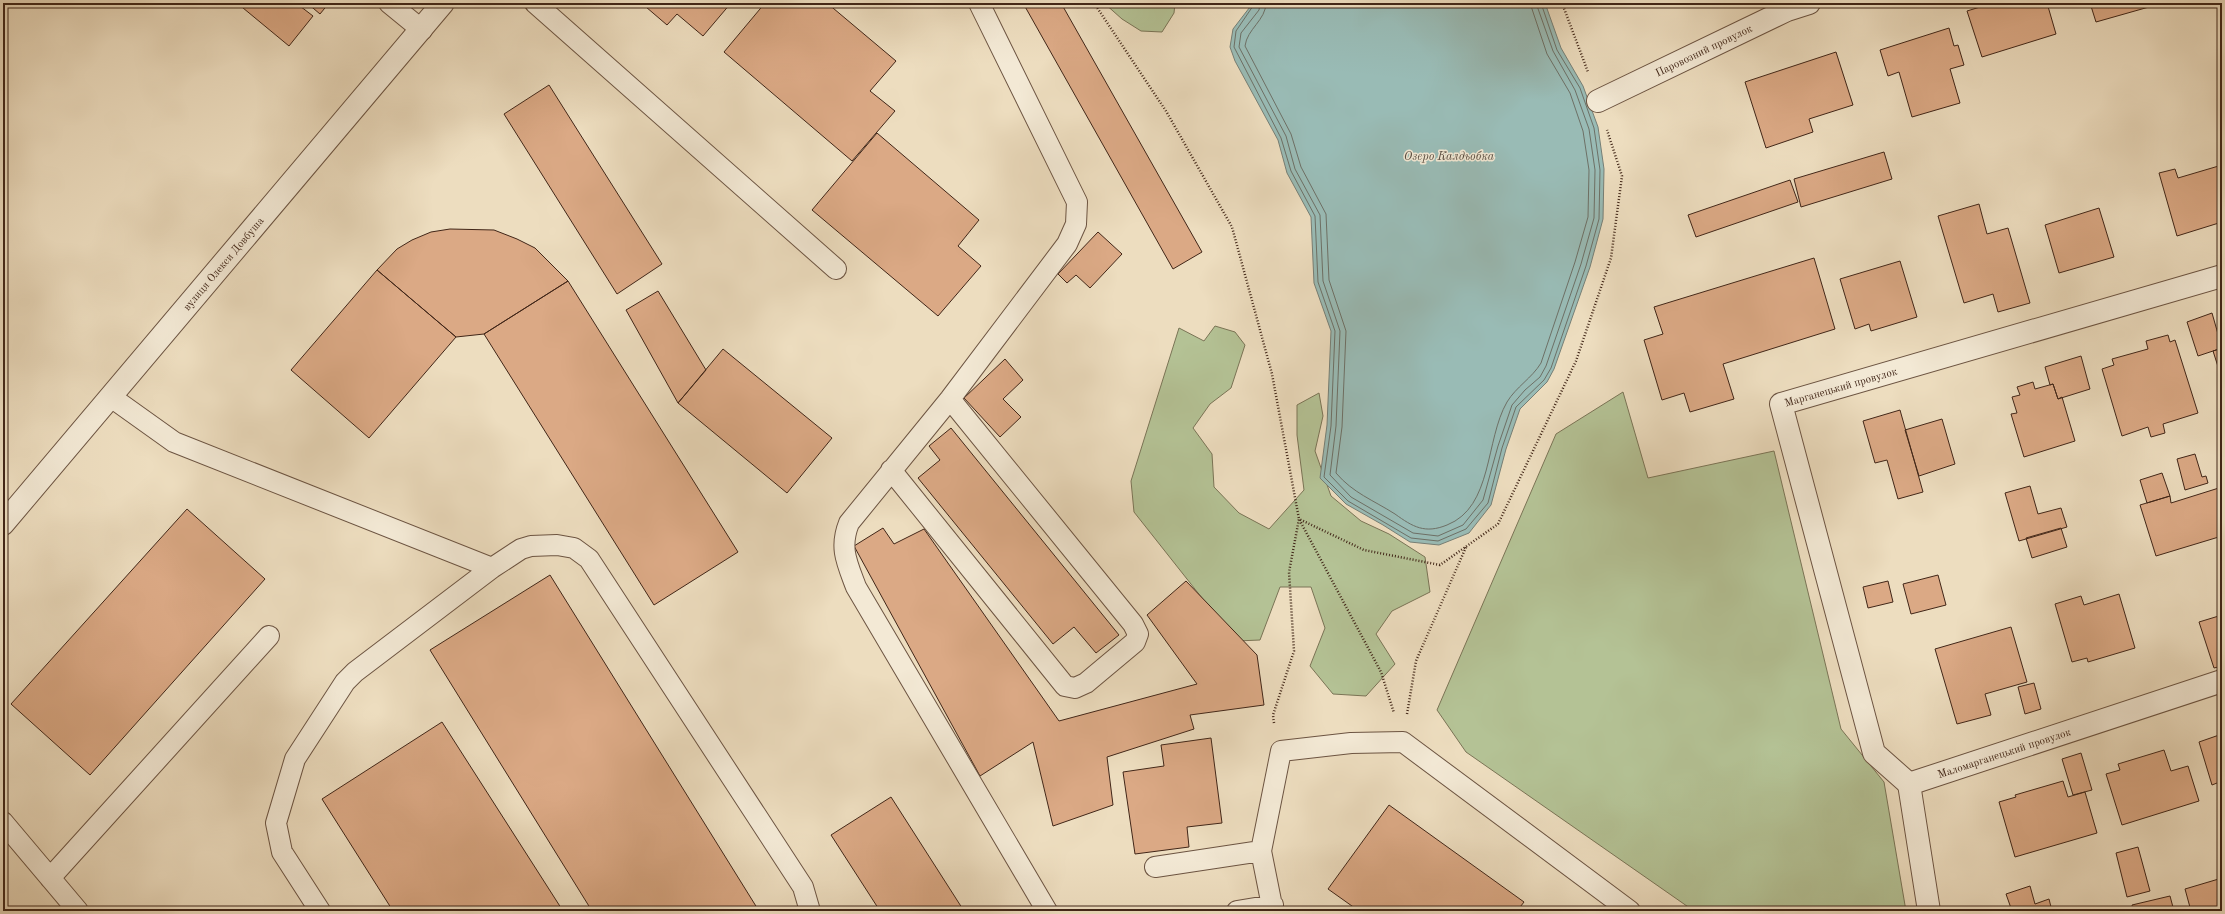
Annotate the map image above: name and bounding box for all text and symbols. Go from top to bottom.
street label: Паровозний провулок [1654,23,1755,80]
water label: Озеро Калдьобка [1404,150,1495,163]
street label: вулиця Олекси Довбуша [182,215,267,313]
street label: Марганецький провулок [1783,366,1899,410]
street label: Маломарганецький провулок [1937,727,2073,781]

